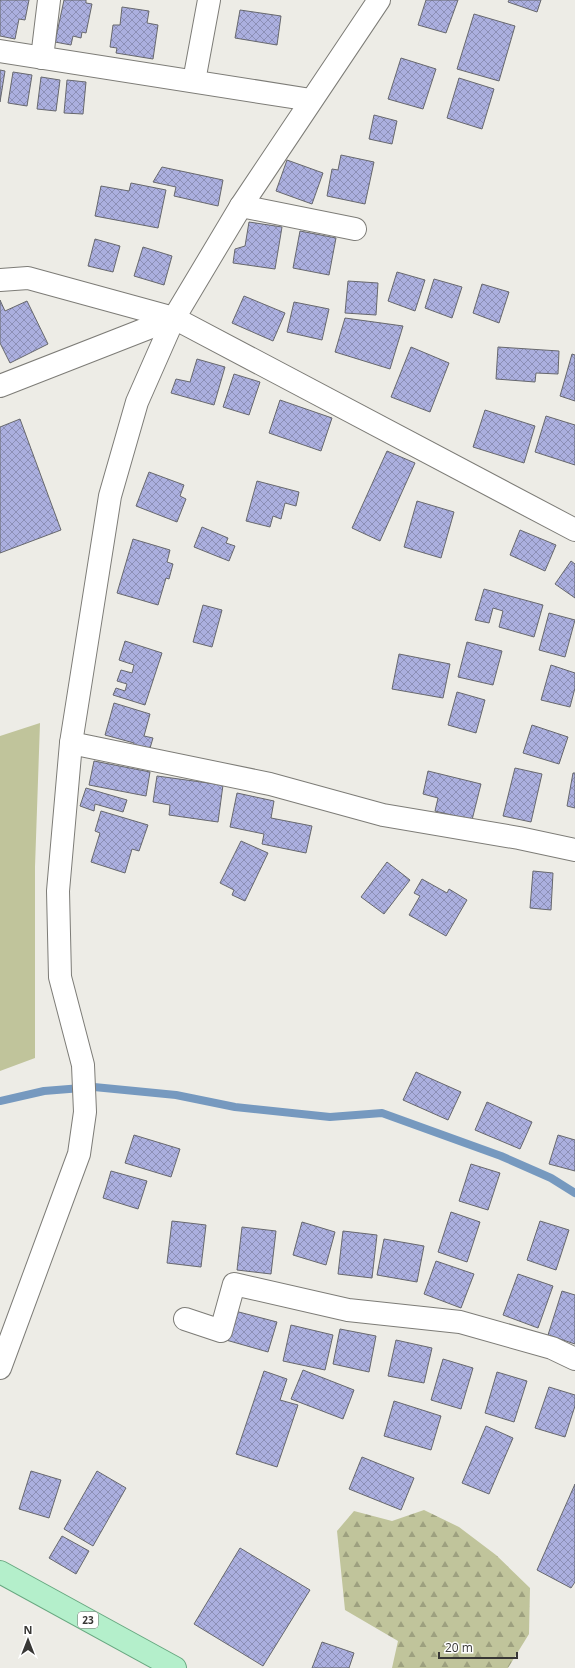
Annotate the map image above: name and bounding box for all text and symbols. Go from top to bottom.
road number: 23 [78,1612,98,1628]
north arrow [8,1620,48,1660]
text: N [24,1622,32,1637]
scale bar [439,1634,517,1660]
text: 20 m [445,1639,473,1656]

